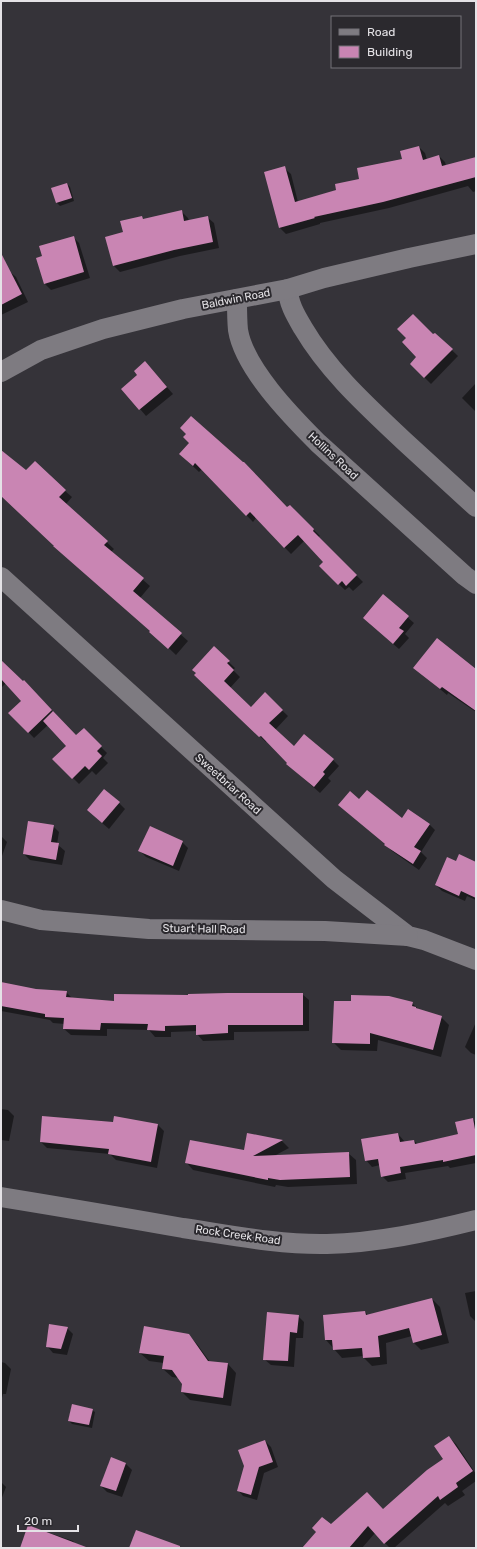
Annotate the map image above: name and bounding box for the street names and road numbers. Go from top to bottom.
street label: Baldwin Road [201,286,271,312]
street label: Hollins Road [305,430,361,482]
street label: Sweetbriar Road [192,751,264,817]
street label: Stuart Hall Road [162,922,246,936]
street label: Rock Creek Road [195,1223,281,1247]

